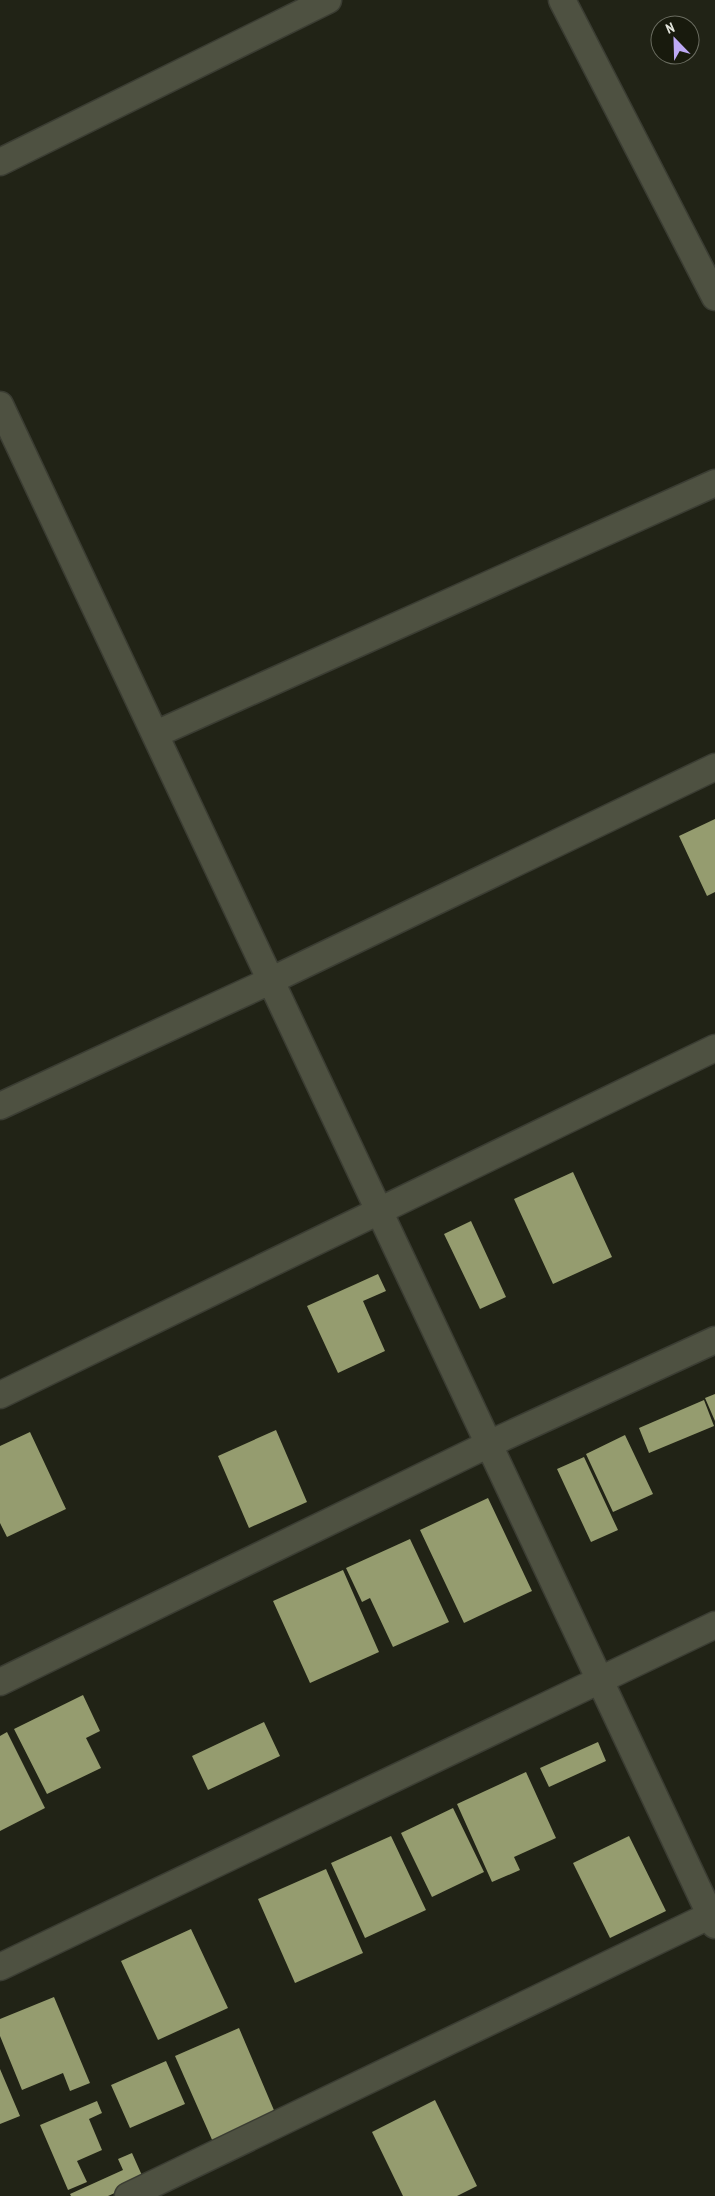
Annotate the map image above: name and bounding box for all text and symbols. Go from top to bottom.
north arrow [650,15,700,65]
text: N [663,18,677,38]

